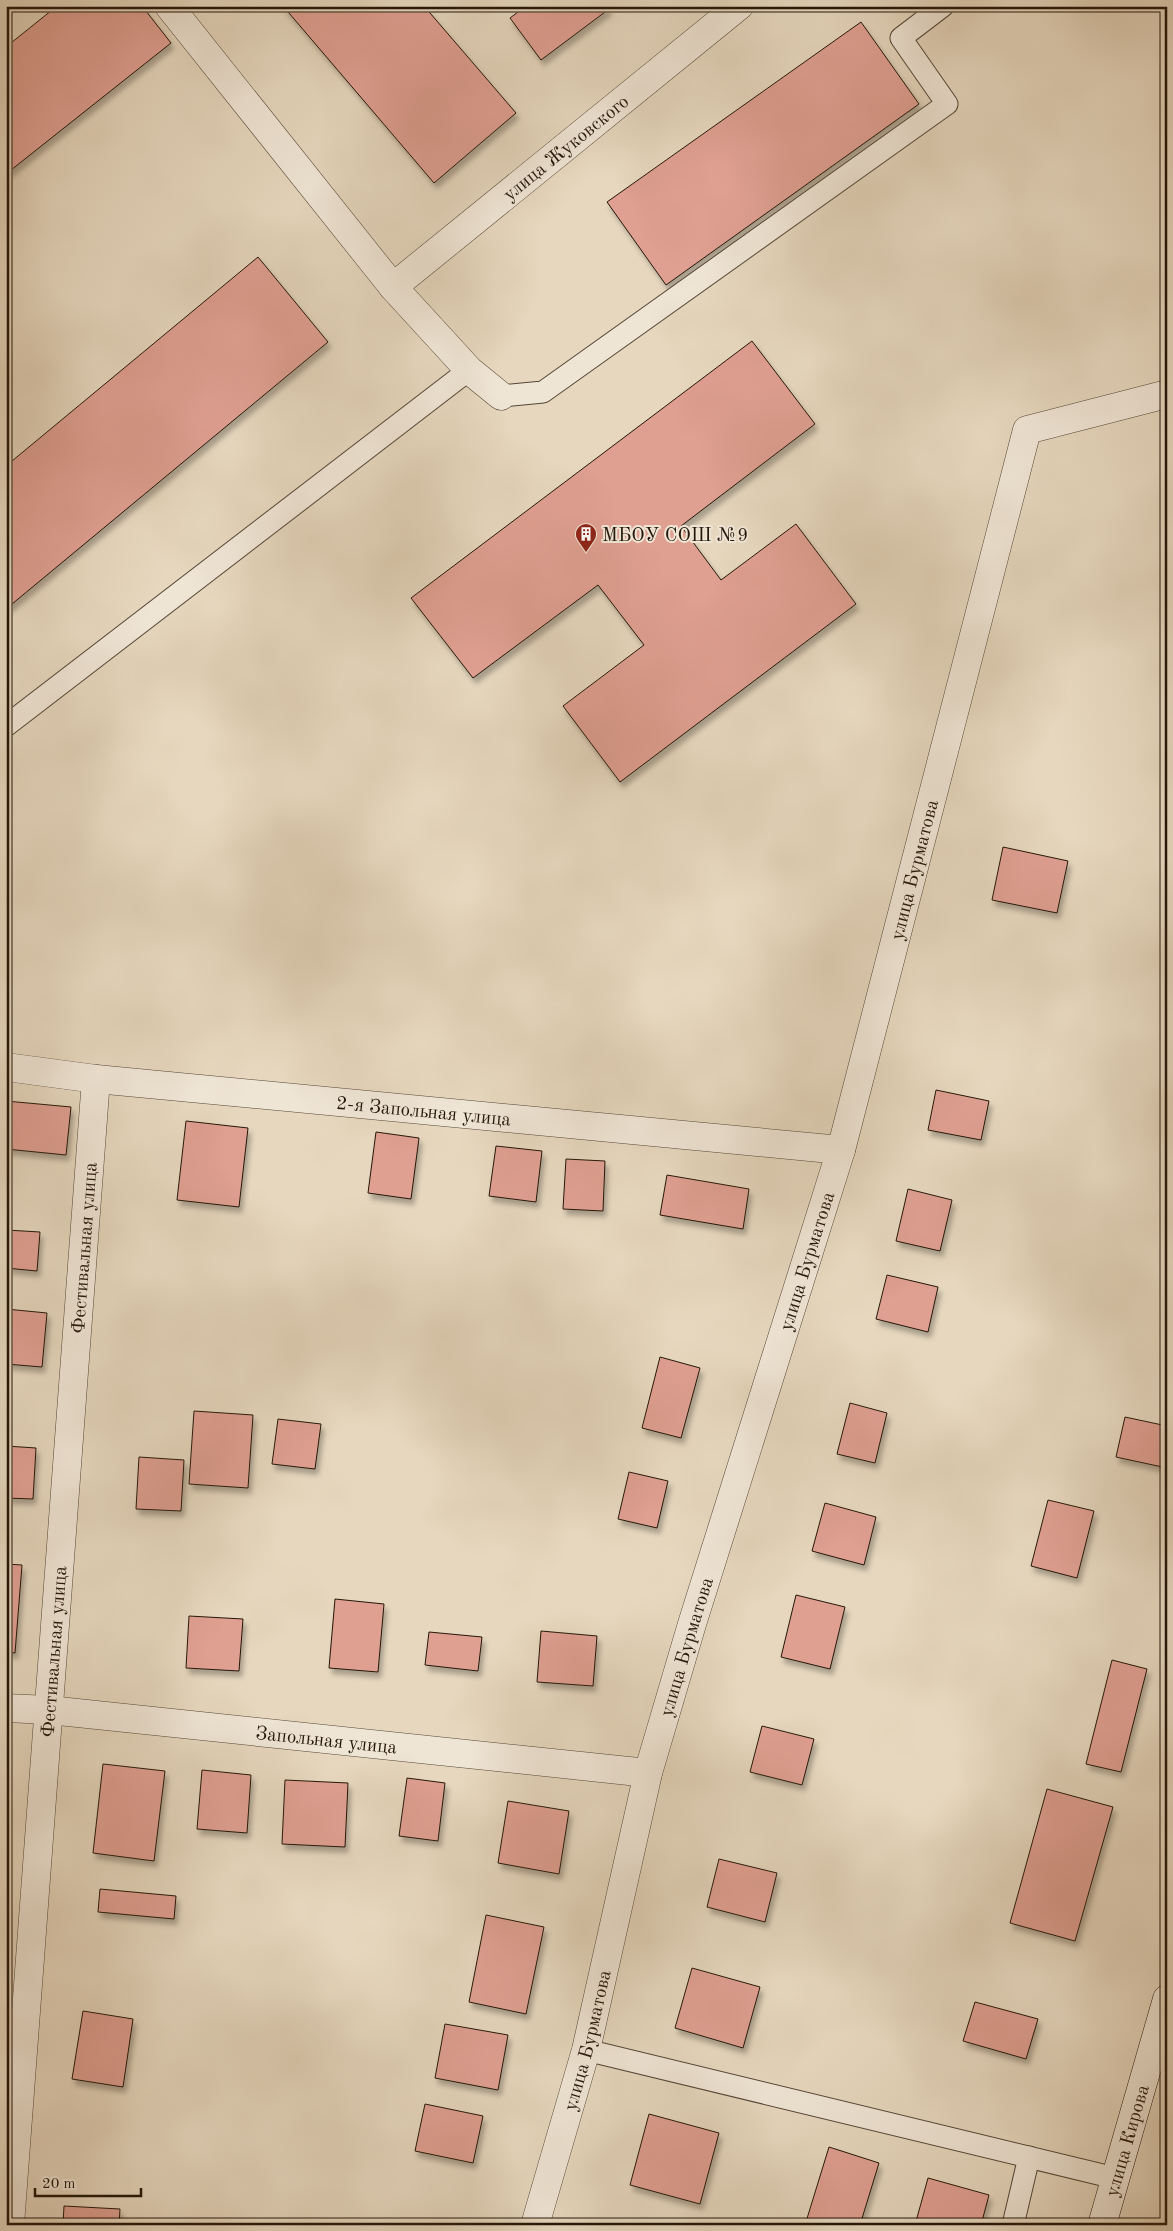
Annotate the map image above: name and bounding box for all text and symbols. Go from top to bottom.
street label: улица Жуковского [501,93,633,205]
building icon: МБОУ СОШ №9 [574,522,598,553]
place label: МБОУ СОШ №9 [602,527,748,546]
street label: улица Бурматова [889,797,943,943]
street label: 2-я Запольная улица [335,1095,512,1131]
street label: Фестивальная улица [70,1161,102,1334]
street label: улица Бурматова [778,1189,839,1334]
street label: Фестивальная улица [40,1565,71,1738]
street label: улица Бурматова [658,1575,718,1719]
street label: Запольная улица [254,1725,398,1759]
street label: улица Бурматова [562,1968,616,2113]
street label: улица Кирова [1104,2082,1154,2199]
scale bar [35,2166,141,2198]
text: 20 m [42,2177,76,2192]

